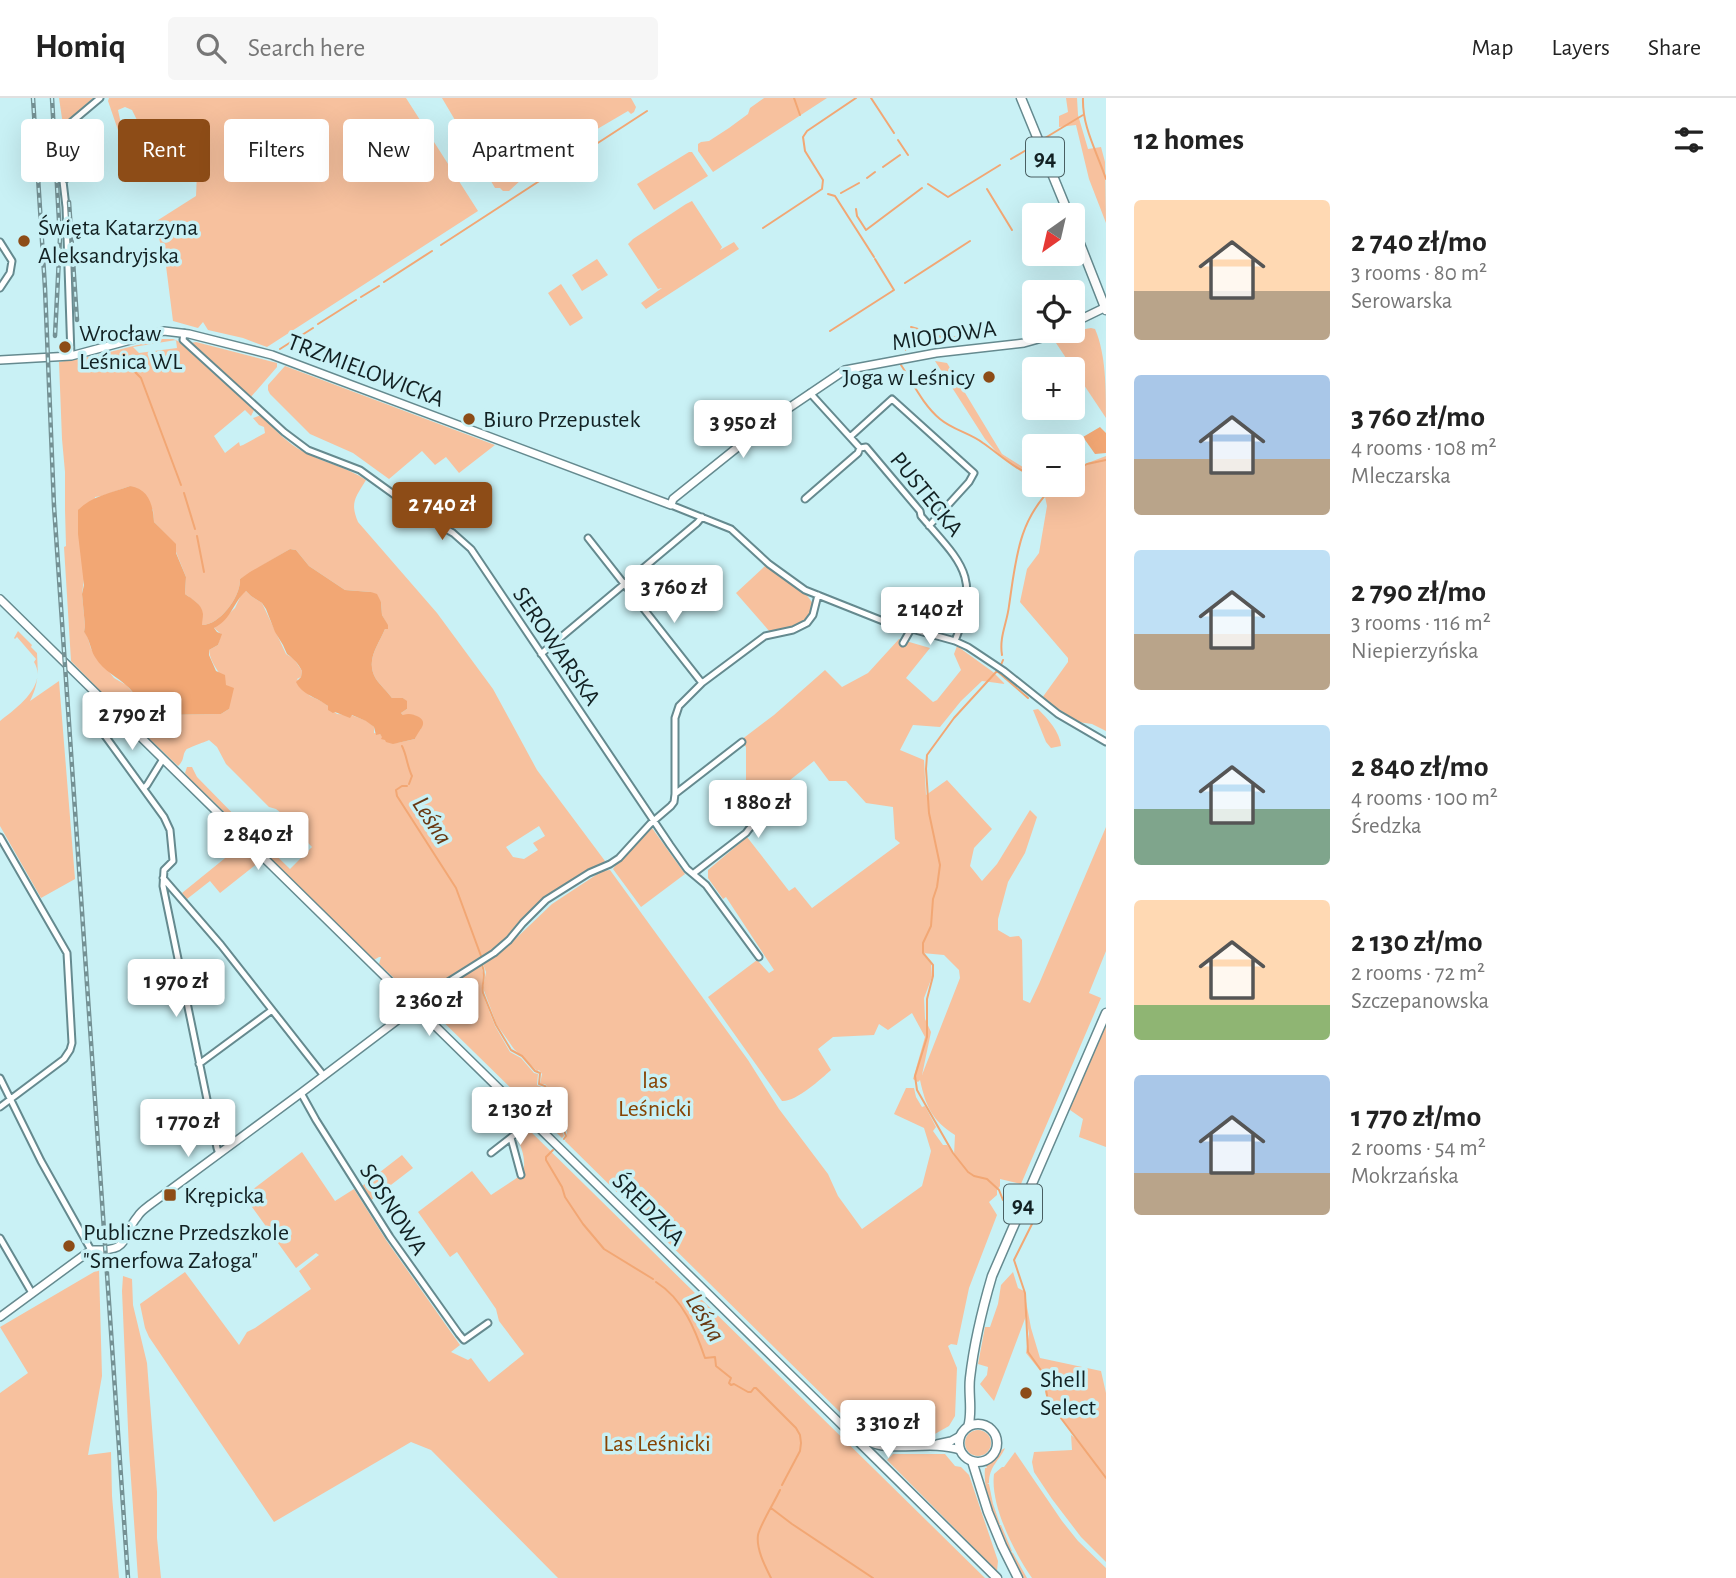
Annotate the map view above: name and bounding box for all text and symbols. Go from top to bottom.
search box [168,17,658,80]
icon: search [192,29,230,67]
text: Homiq [35,31,126,64]
text: Search here [248,35,365,61]
text: Map [1471,36,1513,60]
text: Layers [1551,36,1610,60]
text: Share [1648,36,1701,60]
chip: Buy [21,119,104,182]
chip: Rent [118,119,210,182]
chip: Filters [224,119,329,182]
chip: New [343,119,434,182]
chip: Apartment [448,119,598,182]
icon: filters [1670,121,1708,159]
text: 12 homes [1134,125,1244,155]
road number: 94 [1026,138,1064,176]
north arrow [1022,203,1085,266]
map controls [1022,203,1085,497]
place label: Święta Katarzyna Aleksandryjska [38,214,198,268]
text: 2 740 zł/mo [1351,227,1487,257]
icon: home [1190,228,1274,312]
marker: Święta Katarzyna Aleksandryjska [16,233,32,249]
text: 3 rooms · 80 m² [1351,262,1487,285]
button: locate [1022,280,1085,343]
text: Serowarska [1351,290,1453,313]
street label: MIODOWA [890,317,998,355]
place label: Wrocław Leśnica WL [79,322,182,374]
street label: TRZMIELOWICKA [284,330,447,412]
marker: Wrocław Leśnica WL [57,339,73,355]
button: + [1022,357,1085,420]
place label: Joga w Leśnicy [842,366,975,390]
marker: Joga w Leśnicy [981,369,997,385]
pin: 3 950 zł [671,400,815,460]
text: 3 760 zł/mo [1351,402,1485,432]
icon: home [1190,403,1274,487]
place label: Biuro Przepustek [483,408,640,432]
marker: Biuro Przepustek [461,411,477,427]
text: 3 950 zł [710,411,776,434]
button: − [1022,434,1085,497]
text: 4 rooms · 108 m² [1351,437,1497,460]
street label: PUSTECKA [885,448,967,541]
text: Mleczarska [1351,465,1451,488]
pin: 2 740 zł [370,482,514,542]
text: 2 740 zł [408,493,476,516]
pin: 3 760 zł [602,566,746,625]
text: 3 760 zł [641,576,707,599]
text: 2 790 zł/mo [1351,577,1486,607]
icon: home [1190,578,1274,662]
street label: SEROWARSKA [508,583,605,710]
pin: 2 140 zł [858,588,1002,647]
text: 2 140 zł [897,598,963,621]
text: 3 rooms · 116 m² [1351,612,1491,635]
text: Niepierzyńska [1351,640,1479,663]
pin: 2 790 zł [60,692,204,752]
text: 2 790 zł [98,703,166,726]
text: 2 840 zł/mo [1351,752,1489,782]
icon: home [1190,753,1274,837]
pin: 1 880 zł [686,780,830,840]
text: 4 rooms · 100 m² [1351,787,1498,810]
text: 1 880 zł [725,791,791,814]
water label: Leśna [407,792,457,849]
pin: 2 840 zł [186,812,330,872]
text: Średzka [1351,815,1422,838]
text: 2 840 zł [223,823,293,846]
text: 2 130 zł/mo [1351,927,1482,957]
icon: home [1190,928,1274,1012]
pin: 1 970 zł [104,960,248,1019]
text: 2 rooms · 72 m² [1351,962,1485,985]
text: 1 970 zł [144,970,208,993]
pin: 2 360 zł [357,978,501,1038]
text: 2 360 zł [395,989,463,1012]
text: Szczepanowska [1351,990,1489,1013]
park label: las Leśnicki [618,1069,692,1121]
pin: 2 130 zł [448,1088,592,1147]
text: 2 130 zł [488,1098,552,1121]
pin: 1 770 zł [116,1100,260,1159]
text: 1 770 zł/mo [1351,1102,1481,1132]
icon: home [1190,1103,1274,1187]
text: 1 770 zł [156,1110,220,1133]
text: 2 rooms · 54 m² [1351,1137,1486,1160]
street label: SOSNOWA [355,1160,431,1260]
text: Mokrzańska [1351,1165,1459,1188]
street label: ŚREDZKA [608,1168,691,1251]
place label: Krępicka [184,1184,265,1208]
road number: 94 [1004,1184,1042,1224]
marker: Krępicka [162,1187,178,1203]
place label: Publiczne Przedszkole "Smerfowa Załoga" [83,1221,289,1273]
marker: Publiczne Przedszkole "Smerfowa Załoga" [61,1238,77,1254]
water label: Leśna [681,1289,730,1346]
place label: Shell Select [1040,1368,1096,1420]
marker: Shell Select [1018,1385,1034,1401]
pin: 3 310 zł [816,1400,960,1460]
text: 3 310 zł [856,1411,920,1434]
park label: Las Leśnicki [603,1432,711,1456]

